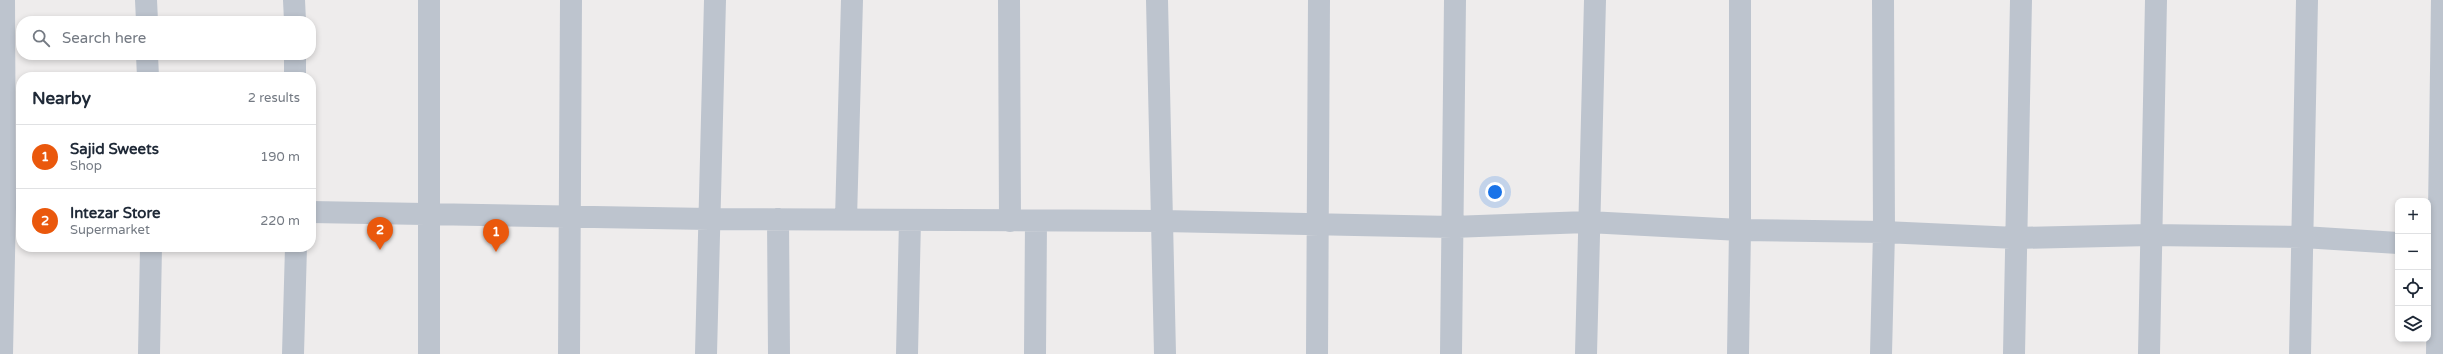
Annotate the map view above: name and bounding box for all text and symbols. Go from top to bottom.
search box [16,16,316,60]
icon: search [30,27,52,49]
text: Search here [62,29,146,47]
text: Nearby [32,88,91,109]
text: 2 results [248,90,300,106]
text: Sajid Sweets [70,140,159,158]
text: 1 [41,149,49,165]
text: 190 m [260,149,300,165]
text: Shop [70,158,102,174]
your location [1485,182,1505,202]
map controls [2395,198,2431,342]
button: + [2395,198,2431,234]
text: Intezar Store [70,204,160,222]
text: 2 [41,213,49,229]
text: 220 m [260,213,300,229]
pin: 2 [367,217,393,250]
pin: 1 [483,219,509,252]
text: Supermarket [70,222,150,238]
button: − [2395,234,2431,270]
button: locate [2395,270,2431,306]
button: layers [2395,306,2431,342]

